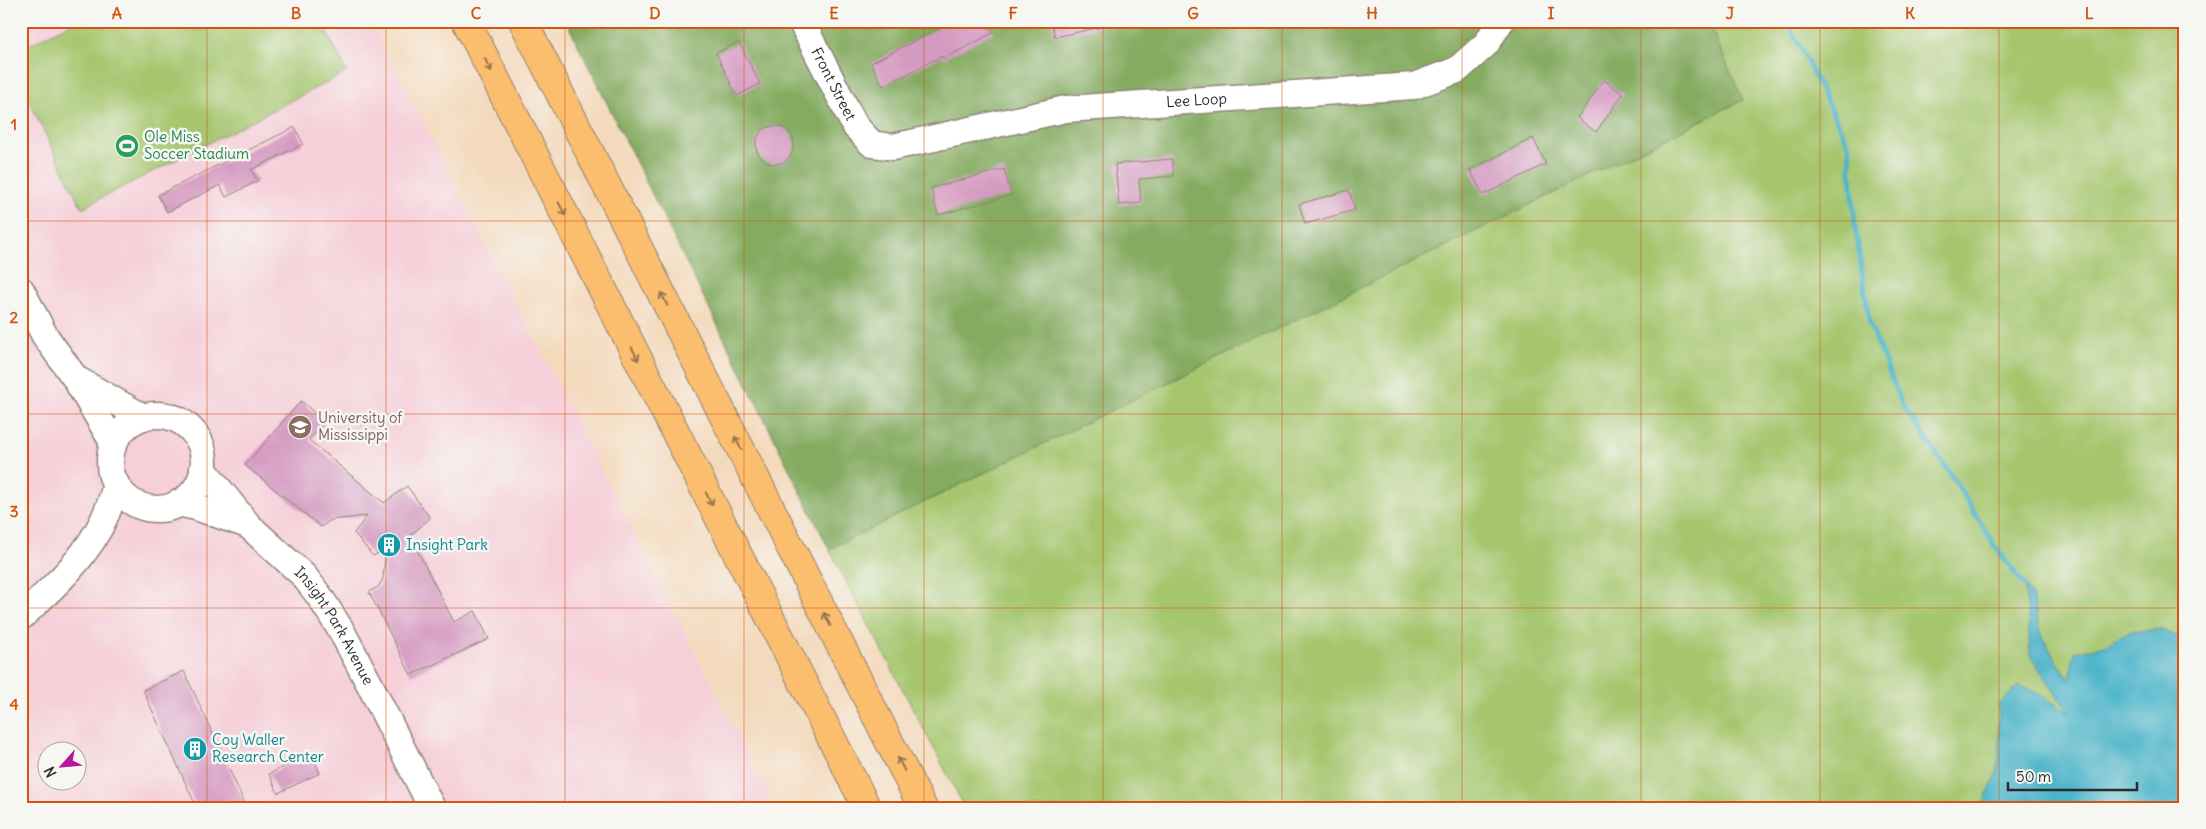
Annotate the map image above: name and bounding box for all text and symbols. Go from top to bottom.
text: A [112,3,122,23]
text: B [291,3,302,23]
text: C [471,3,482,23]
text: D [649,3,661,23]
text: E [829,3,839,23]
text: F [1008,3,1018,23]
text: G [1187,3,1199,23]
text: H [1366,3,1378,23]
text: I [1548,3,1555,23]
text: J [1726,3,1735,23]
text: K [1905,3,1915,23]
text: L [2085,3,2094,23]
street label: Front Street [807,44,861,124]
one-way arrow [483,57,493,72]
street label: Lee Loop [1166,88,1228,111]
text: 1 [11,114,17,134]
place label: Ole Miss Soccer Stadium [144,127,249,163]
sports icon: Ole Miss Soccer Stadium [114,133,140,159]
one-way arrow [557,202,567,217]
one-way arrow [659,291,669,306]
text: 2 [10,307,19,327]
one-way arrow [631,346,640,361]
place label: University of Mississippi [318,408,403,444]
school or university icon: University of Mississippi [287,414,313,440]
one-way arrow [733,436,743,451]
one-way arrow [705,491,714,506]
text: 3 [9,501,19,521]
building icon: Insight Park [376,532,402,558]
place label: Insight Park [406,535,488,554]
street label: Insight Park Avenue [291,562,378,688]
one-way arrow [822,612,832,627]
text: 4 [9,694,19,714]
place label: Coy Waller Research Center [212,730,324,766]
building icon: Coy Waller Research Center [182,736,208,762]
north arrow [38,742,88,792]
one-way arrow [896,757,905,772]
scale bar [2008,759,2137,791]
text: N [40,764,61,780]
text: 50 m [2016,767,2051,786]

